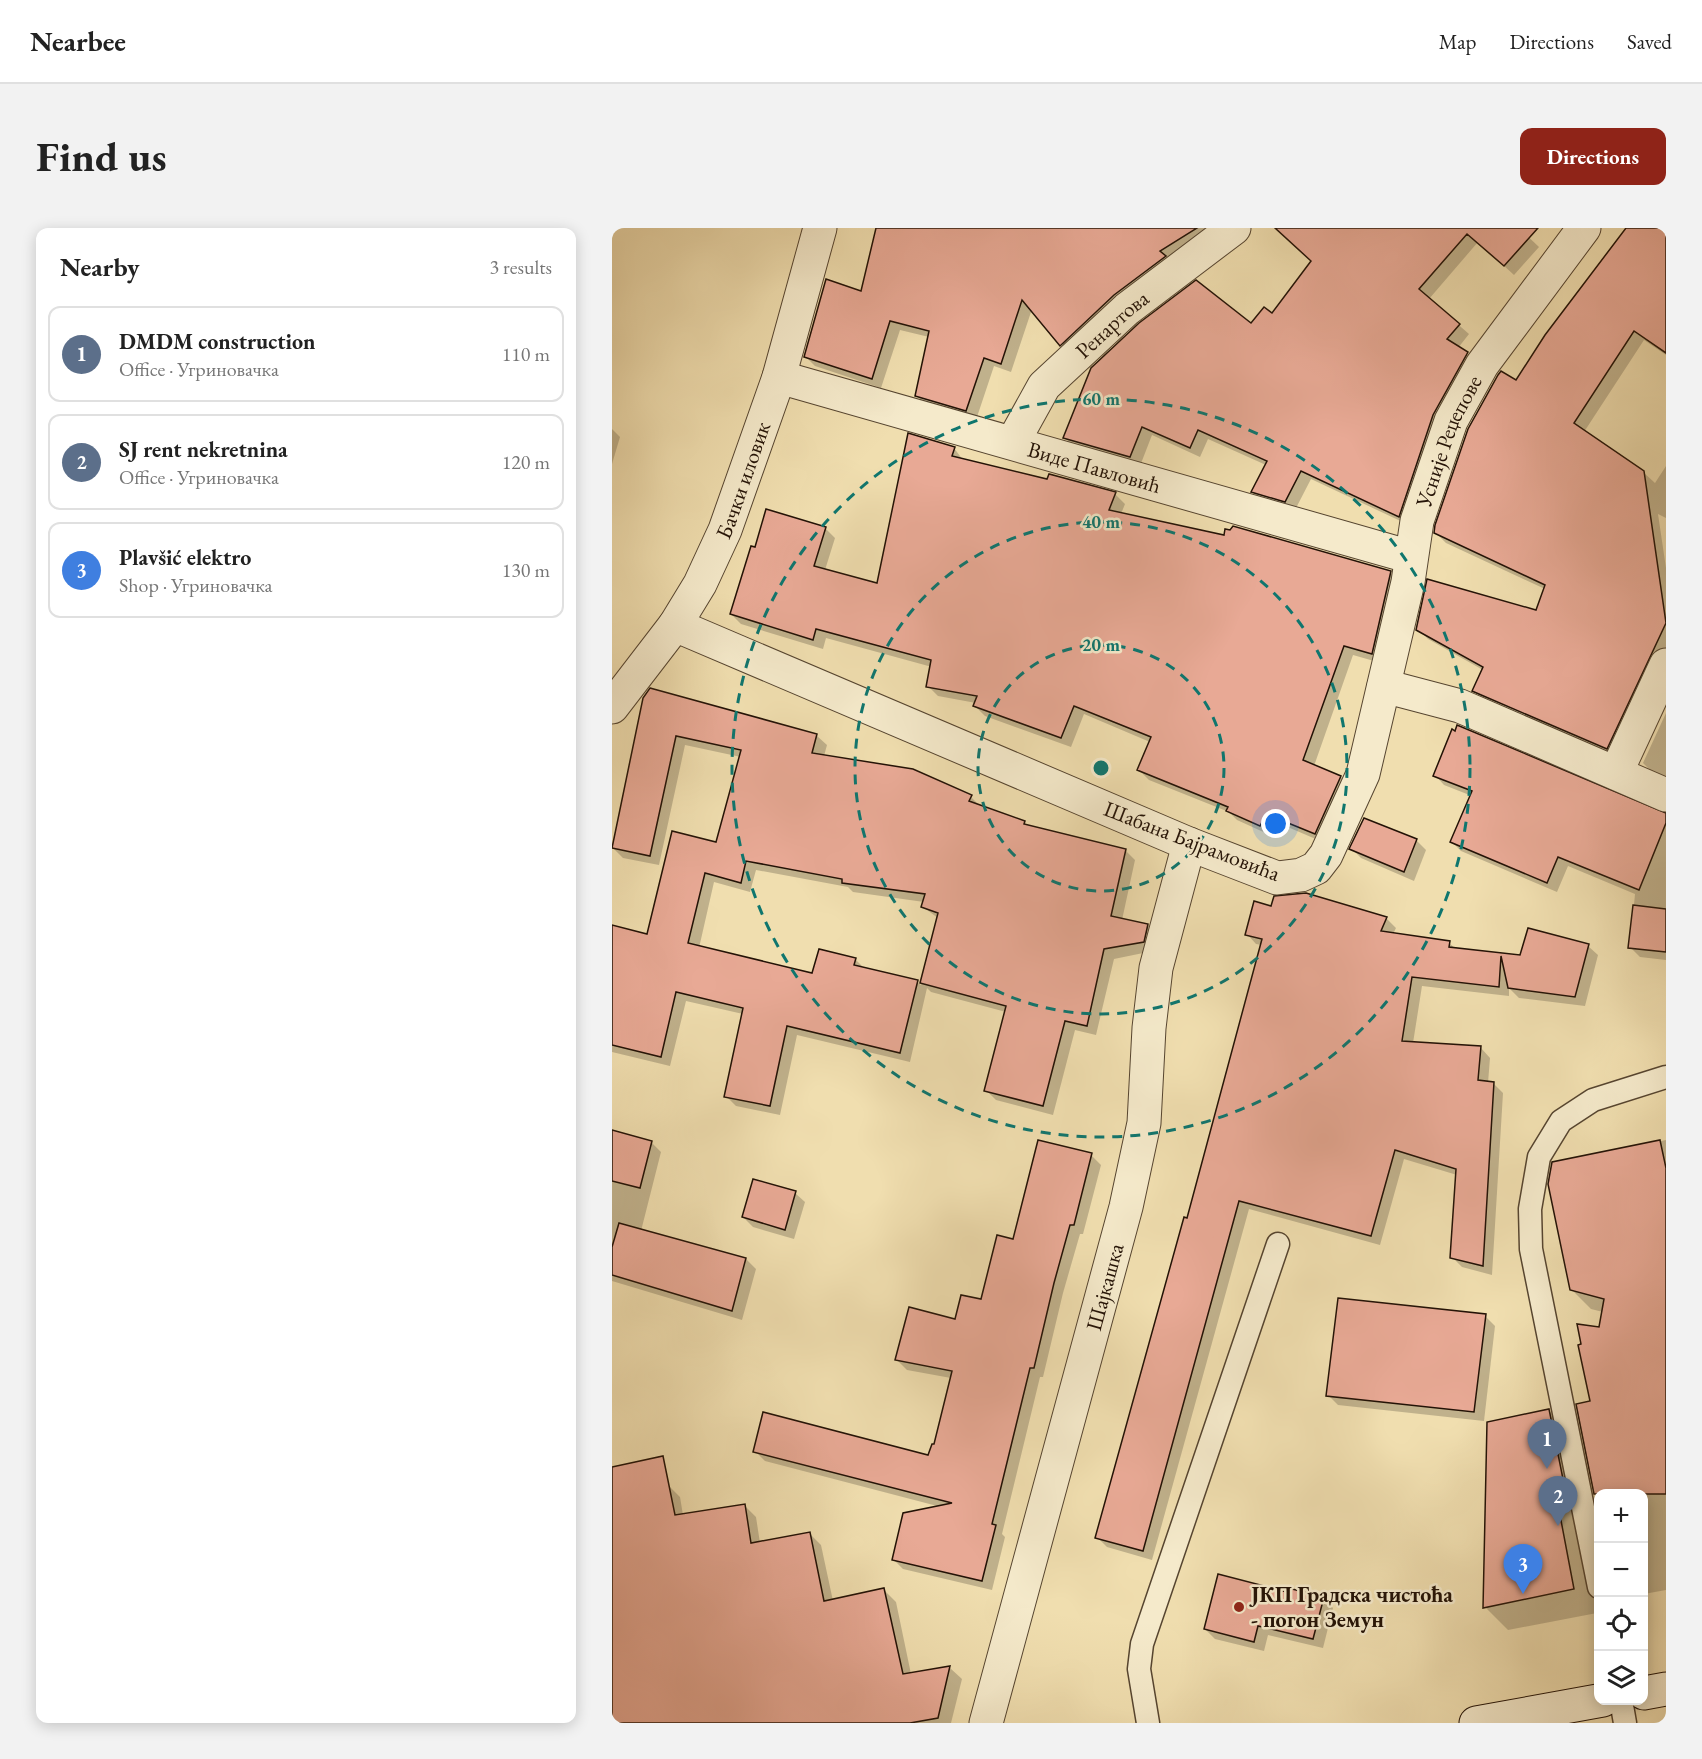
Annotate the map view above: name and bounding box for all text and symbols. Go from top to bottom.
text: Nearbee [30,23,126,59]
text: Map [1439,28,1476,55]
text: Directions [1509,28,1594,55]
text: Saved [1627,28,1672,55]
button: Directions [1520,128,1666,185]
text: Find us [36,129,167,184]
text: Nearby [60,250,140,284]
text: 3 results [489,254,552,280]
street label: Ренартова [1069,283,1155,364]
text: DMDM construction [119,327,315,356]
text: 1 [76,341,87,367]
text: 110 m [502,341,550,367]
text: Office · Угриновачка [119,356,279,382]
street label: Усније Реџепове [1408,369,1488,512]
text: 60 m [1082,387,1120,410]
street label: Бачки иловик [708,417,777,543]
street label: Виде Павловић [1024,434,1165,500]
text: SJ rent nekretnina [119,435,288,464]
text: 2 [76,449,87,475]
text: 120 m [502,449,550,475]
text: Office · Угриновачка [119,464,279,490]
text: 40 m [1082,510,1120,533]
text: Plavšić elektro [119,543,251,572]
text: 3 [76,557,87,583]
text: 130 m [502,557,550,583]
text: Shop · Угриновачка [119,572,272,598]
text: 20 m [1082,633,1120,656]
centre of rings [1091,758,1111,778]
street label: Шабана Бајрамовића [1100,794,1284,888]
your location [1261,809,1290,838]
street label: Шајкашка [1079,1240,1130,1334]
pin: 1 [1528,1420,1566,1469]
pin: 2 [1538,1476,1578,1526]
map controls [1594,1489,1648,1705]
button: + [1594,1489,1648,1543]
button: − [1594,1543,1648,1597]
pin: 3 [1504,1544,1542,1594]
place label: ЈКП Градска чистоћа - погон Земун [1249,1580,1453,1634]
button: locate [1594,1597,1648,1651]
marker: ЈКП Градска чистоћа - погон Земун [1232,1600,1246,1614]
button: layers [1594,1651,1648,1705]

